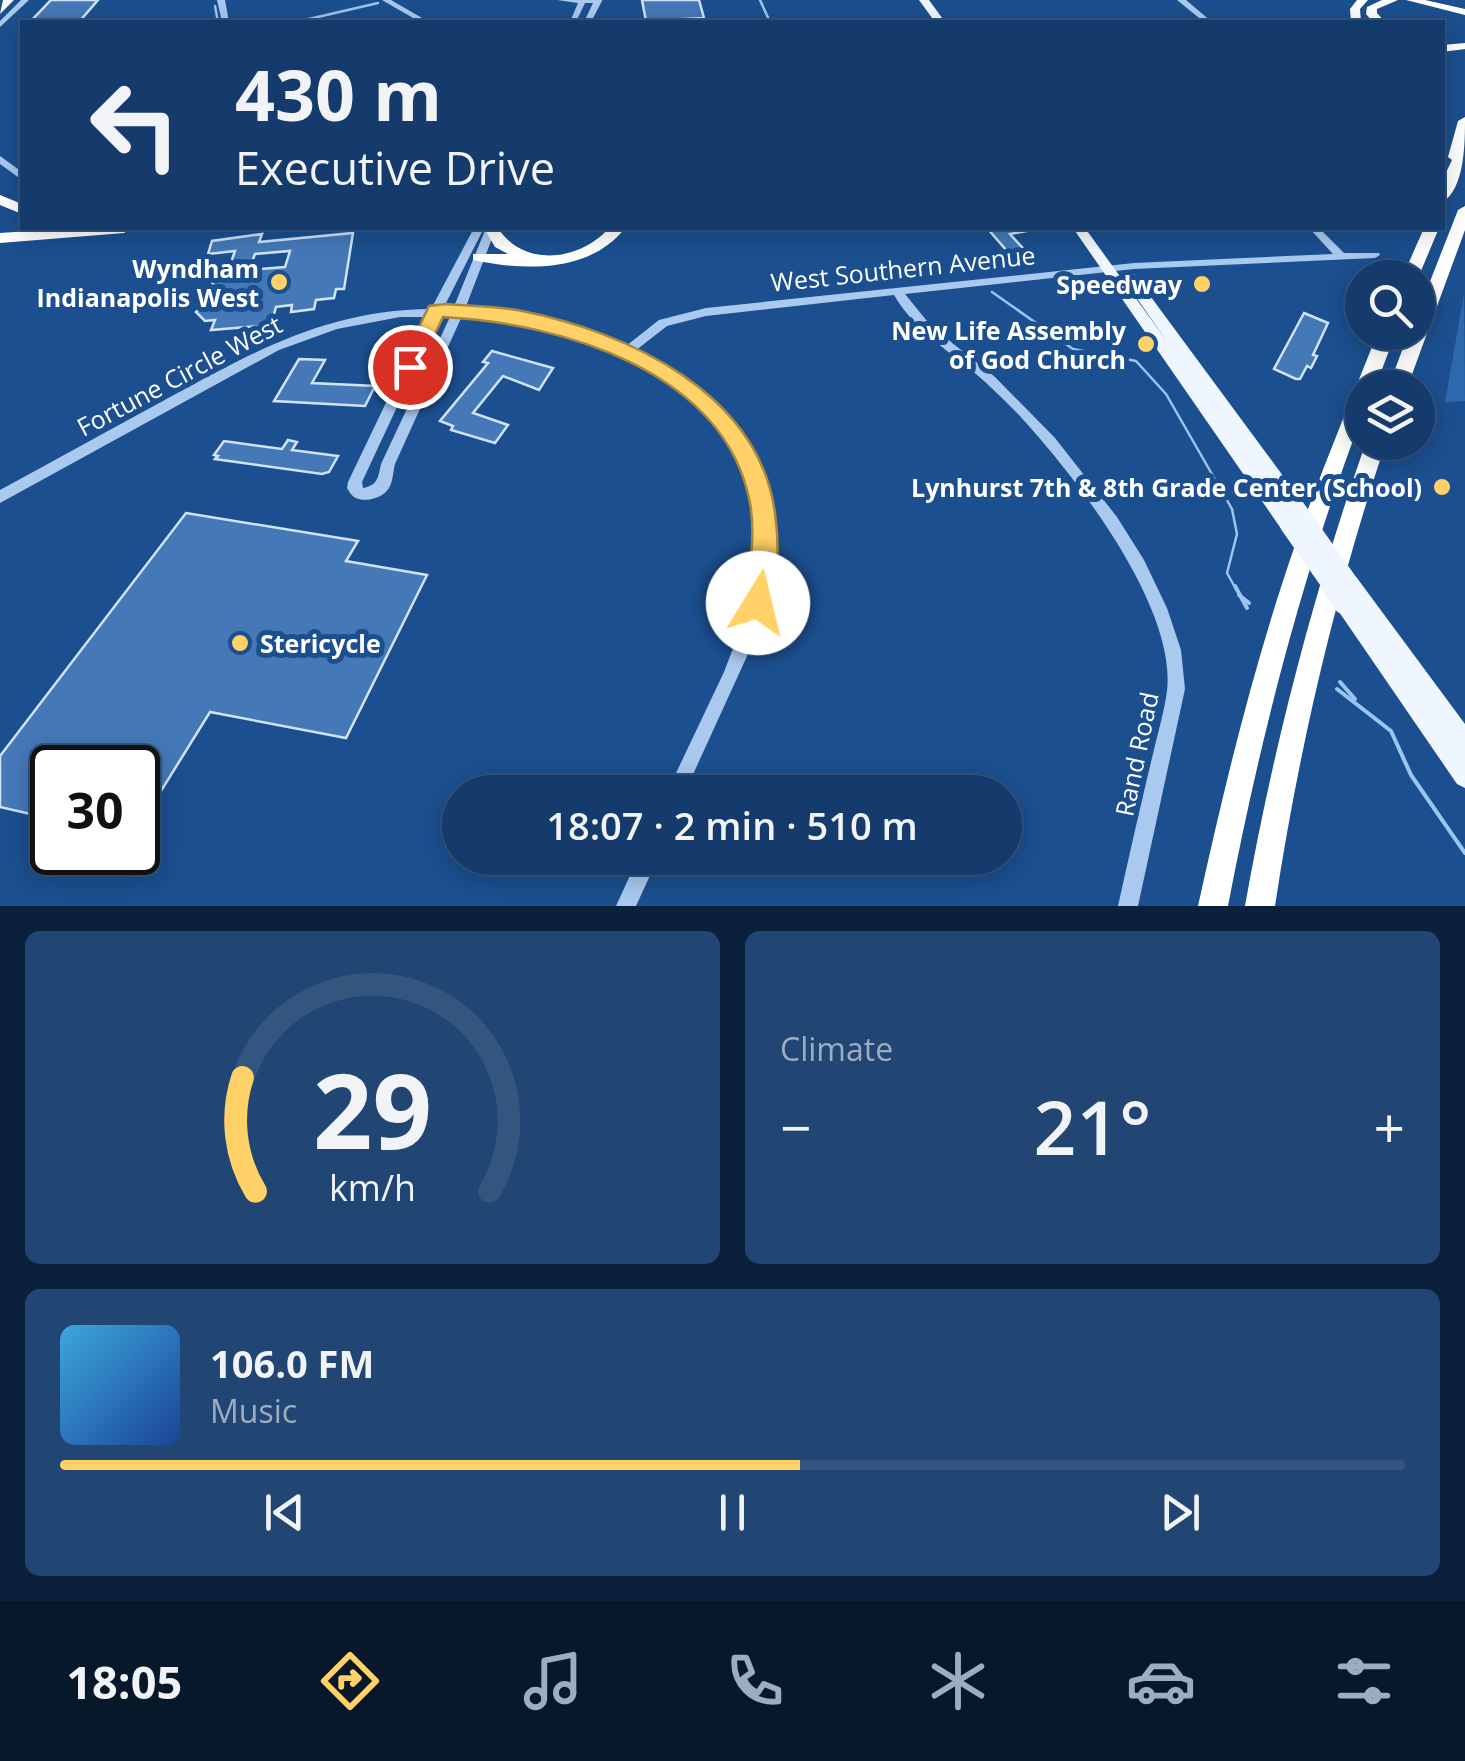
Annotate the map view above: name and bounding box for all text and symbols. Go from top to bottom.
text: 430 m [235,46,442,142]
icon: left [70,60,200,190]
text: Executive Drive [235,137,555,198]
street label: West Southern Avenue [769,237,1037,299]
place label: Wyndham Indianapolis West [37,251,259,314]
map controls [1345,260,1435,460]
button: search [1345,260,1435,350]
place label: Speedway [1056,267,1183,301]
marker: Wyndham Indianapolis West [268,271,290,293]
marker: Speedway [1191,273,1213,295]
street label: Fortune Circle West [71,307,287,443]
place label: New Life Assembly of God Church [891,313,1127,376]
pin [368,325,453,410]
marker: New Life Assembly of God Church [1135,333,1157,355]
icon: arrive [383,340,438,395]
button: layers [1345,370,1435,460]
place label: Lynhurst 7th & 8th Grade Center (School) [911,470,1422,504]
marker: Lynhurst 7th & 8th Grade Center (School) [1431,476,1453,498]
position arrow [706,551,810,655]
place label: Stericycle [260,626,381,660]
marker: Stericycle [229,632,251,654]
street label: Rand Road [1106,689,1166,819]
speed limit sign: 30 [30,745,160,875]
text: 18:07 · 2 min · 510 m [546,799,918,851]
text: Climate [780,1027,893,1070]
text: 29 [313,1038,432,1179]
text: 21° [1034,1075,1151,1177]
text: − [780,1089,811,1164]
text: + [1374,1089,1405,1164]
text: km/h [329,1163,416,1211]
text: 106.0 FM [210,1337,374,1389]
text: Music [210,1389,297,1432]
icon: previous [257,1485,312,1540]
icon: pause [705,1485,760,1540]
icon: next [1153,1485,1208,1540]
icon: directions [315,1646,385,1716]
icon: music [518,1646,588,1716]
icon: phone [720,1646,790,1716]
icon: climate [923,1646,993,1716]
icon: car [1126,1646,1196,1716]
icon: filters [1329,1646,1399,1716]
text: 18:05 [66,1651,182,1712]

